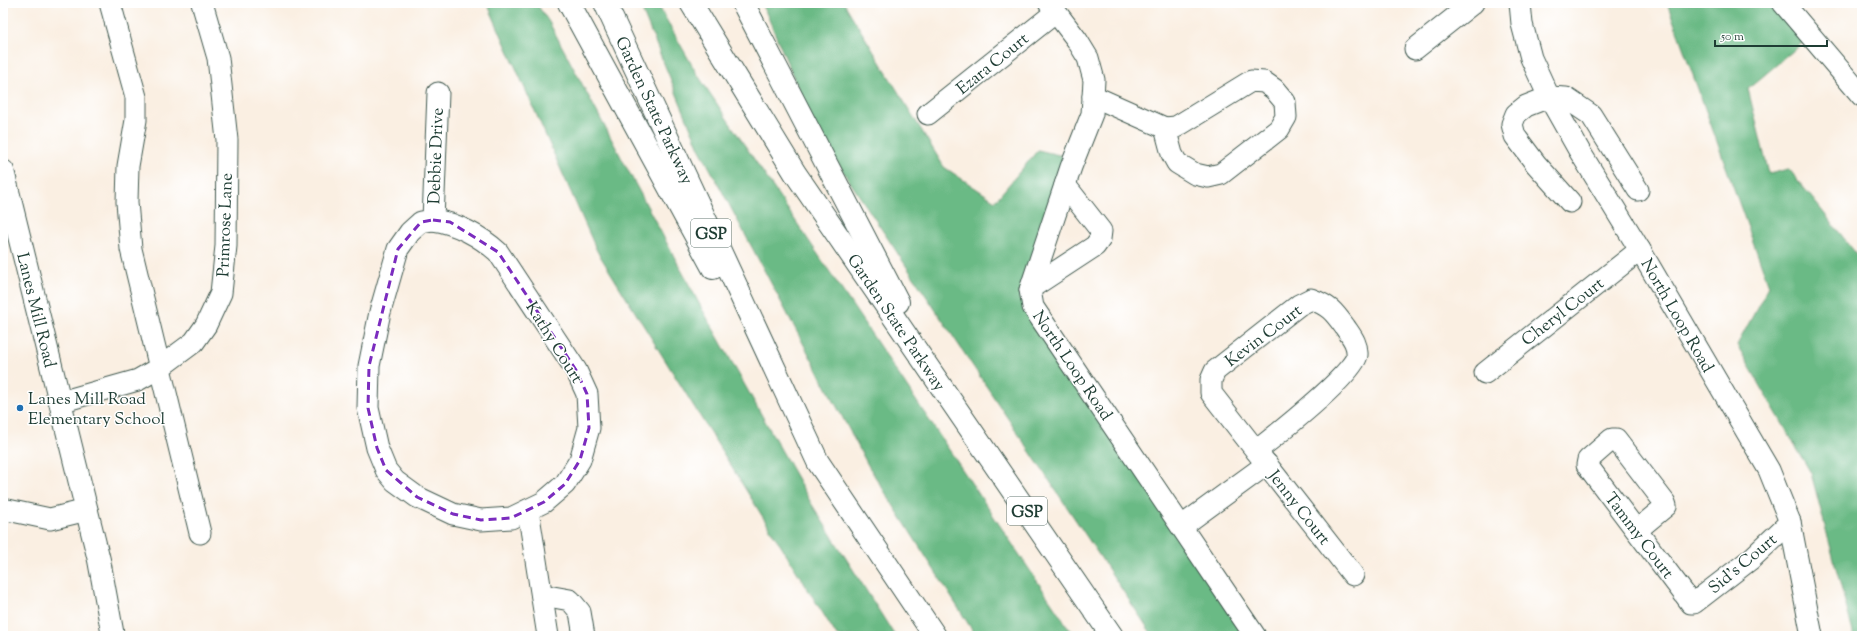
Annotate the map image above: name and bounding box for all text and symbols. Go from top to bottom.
scale bar [1715,22,1827,48]
street label: Ezara Court [952,28,1035,101]
text: 50 m [1720,28,1744,46]
street label: Garden State Parkway [608,33,698,189]
street label: Debbie Drive [423,107,451,205]
street label: Primrose Lane [212,172,240,278]
road number: GSP [691,219,731,247]
street label: Lanes Mill Road [9,250,61,371]
street label: Garden State Parkway [840,250,951,397]
street label: North Loop Road [1634,254,1719,378]
street label: Cheryl Court [1517,273,1610,353]
street label: Kathy Court [519,298,588,389]
street label: Kevin Court [1221,299,1308,374]
street label: North Loop Road [1026,306,1117,426]
place label: Lanes Mill Road Elementary School [28,388,165,432]
marker: Lanes Mill Road Elementary School [15,403,25,413]
street label: Jenny Court [1261,465,1335,551]
street label: Tammy Court [1598,488,1679,584]
road number: GSP [1007,497,1047,525]
street label: Sid's Court [1704,529,1783,600]

